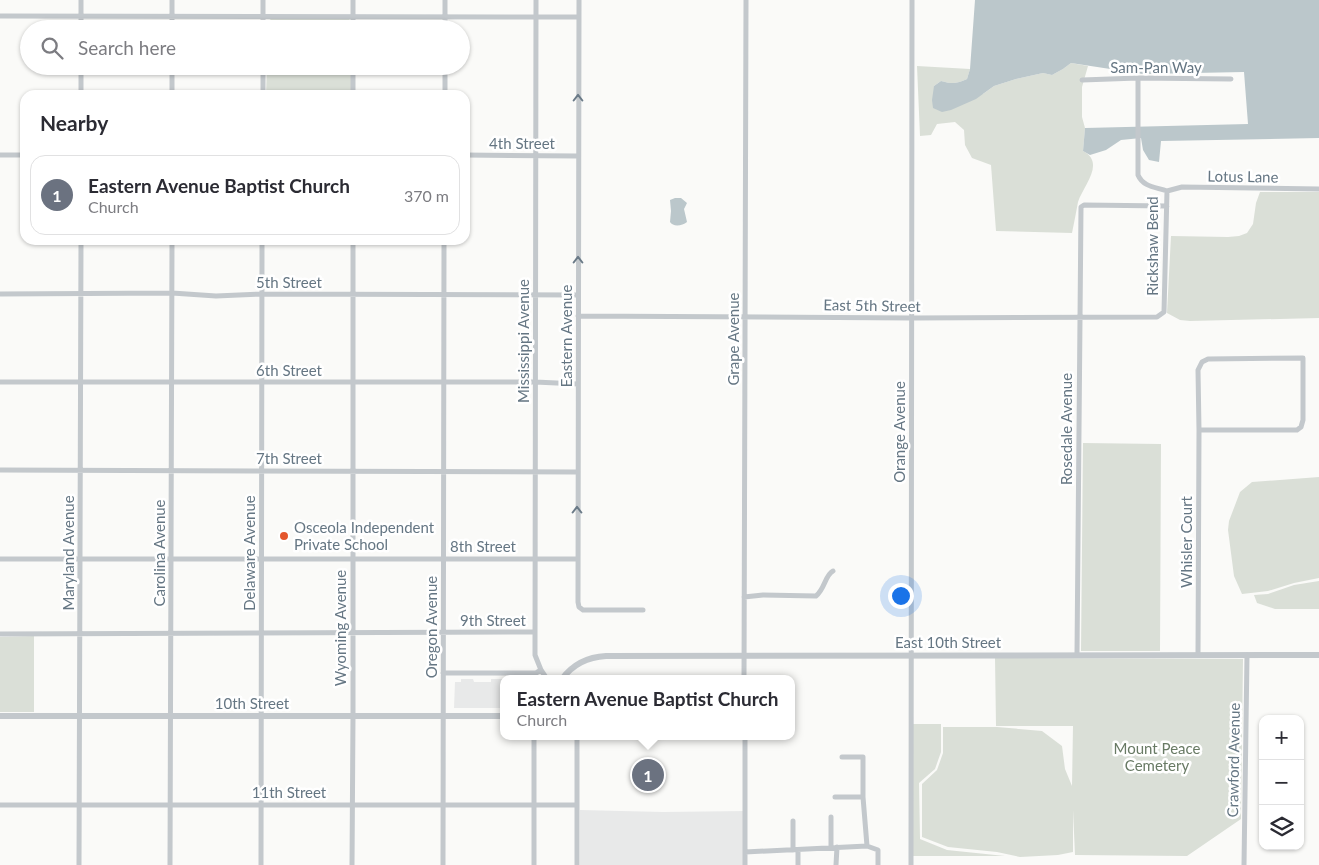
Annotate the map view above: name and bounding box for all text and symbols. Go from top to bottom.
search box [20,20,470,75]
icon: search [38,34,66,62]
text: Search here [78,36,176,59]
street label: Sam-Pan Way [1110,58,1202,76]
one-way arrow [573,93,583,101]
text: Nearby [40,110,108,135]
street label: 4th Street [489,134,556,152]
street label: Lotus Lane [1207,166,1279,186]
text: Eastern Avenue Baptist Church [88,174,350,197]
text: 1 [52,186,62,205]
text: 370 m [404,186,449,205]
street label: Rickshaw Bend [1143,196,1161,296]
text: Church [88,197,139,216]
one-way arrow [573,256,583,264]
street label: 5th Street [256,273,323,291]
street label: Mississippi Avenue [514,279,532,403]
street label: Eastern Avenue [557,285,575,387]
street label: Grape Avenue [724,292,742,385]
street label: East 5th Street [823,295,922,315]
street label: 6th Street [256,361,323,379]
street label: Rosedale Avenue [1057,373,1075,485]
street label: Orange Avenue [890,381,908,483]
street label: 7th Street [256,449,323,467]
street label: Maryland Avenue [59,495,77,611]
street label: Delaware Avenue [240,495,258,611]
street label: Whisler Court [1177,495,1195,588]
street label: Carolina Avenue [150,499,168,607]
one-way arrow [572,506,582,514]
place label: Osceola Independent Private School [294,518,435,553]
marker: Osceola Independent Private School [278,530,290,542]
street label: 8th Street [450,537,517,555]
street label: Wyoming Avenue [331,570,349,686]
street label: Oregon Avenue [422,576,440,678]
your location [888,583,914,609]
street label: 9th Street [460,611,527,629]
street label: East 10th Street [895,633,1002,651]
popup [500,675,795,740]
text: Eastern Avenue Baptist Church [517,687,778,710]
street label: 10th Street [215,694,290,712]
street label: Crawford Avenue [1223,702,1243,817]
text: Church [517,710,567,729]
map controls [1259,715,1304,850]
button: + [1259,715,1304,760]
park label: Mount Peace Cemetery [1114,739,1201,774]
pin: 1 [632,756,664,794]
button: − [1259,760,1304,805]
street label: 11th Street [252,783,327,801]
button: layers [1259,805,1304,850]

